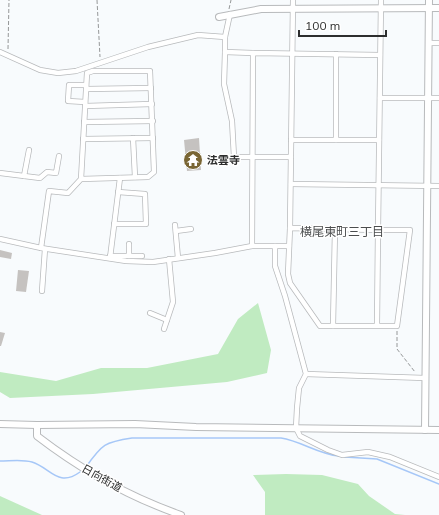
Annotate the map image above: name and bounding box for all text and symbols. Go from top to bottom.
scale bar [299,12,386,38]
text: 100 m [305,18,340,33]
temple icon: 法雲寺 [182,149,204,171]
place label: 法雲寺 [207,153,240,167]
district label: 横尾東町三丁目 [300,224,384,239]
street label: 日向街道 [79,461,125,495]

